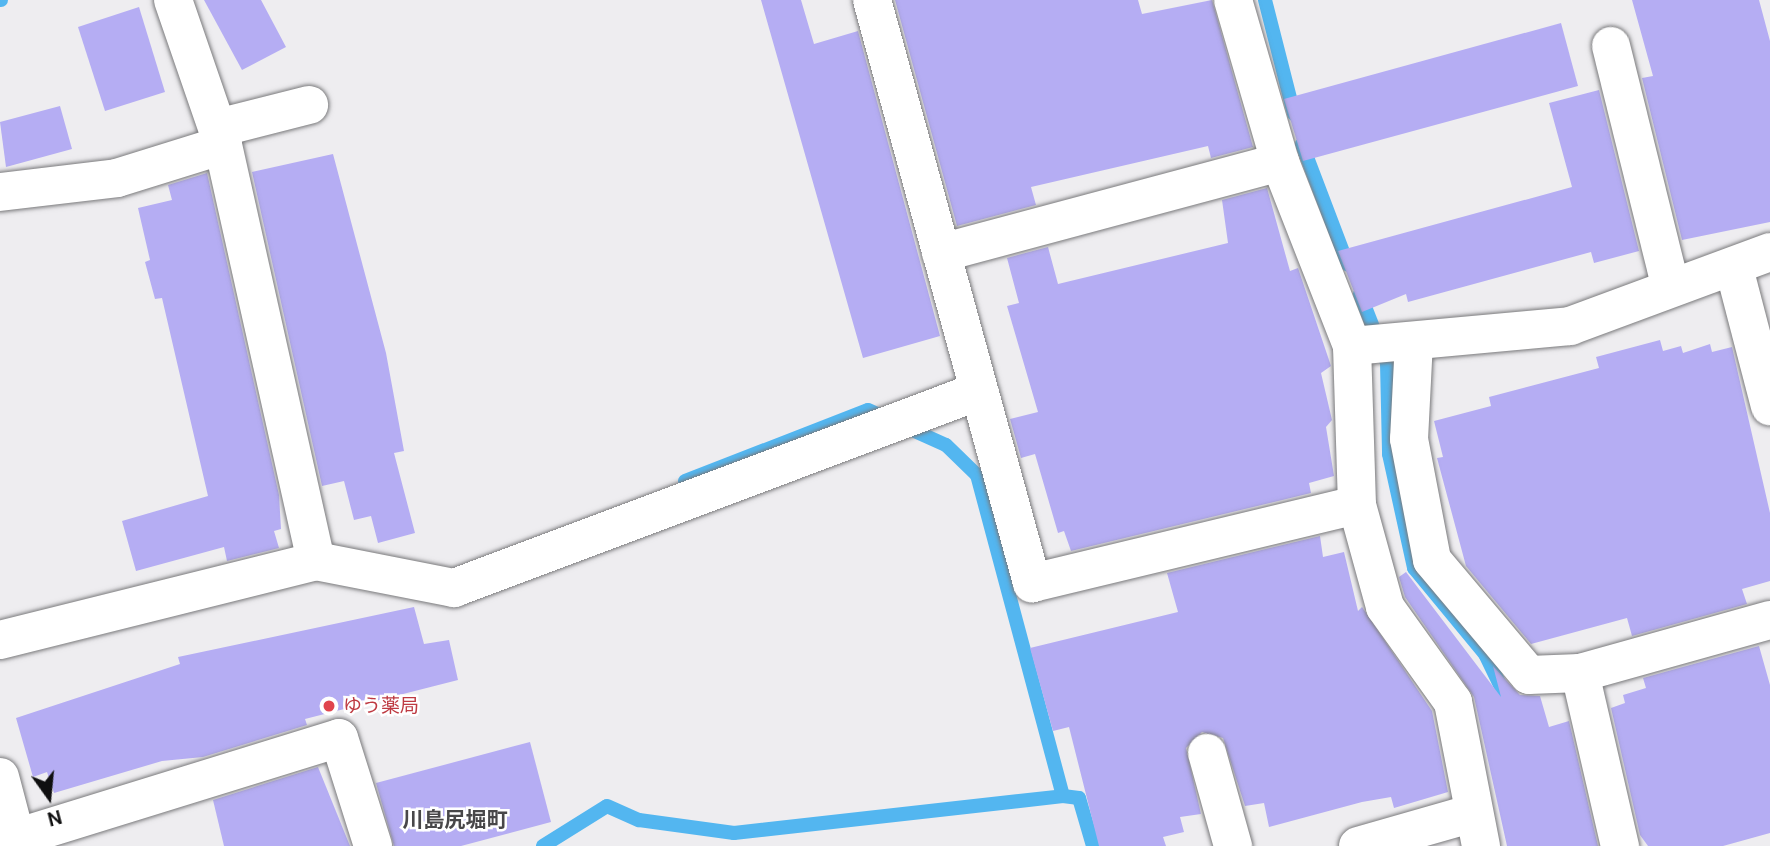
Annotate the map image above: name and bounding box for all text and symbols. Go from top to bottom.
place label: ゆう薬局 [343,695,419,717]
marker: ゆう薬局 [321,698,337,714]
north arrow [14,762,84,832]
text: N [45,804,65,832]
district label: 川島尻堀町 [403,807,507,833]

